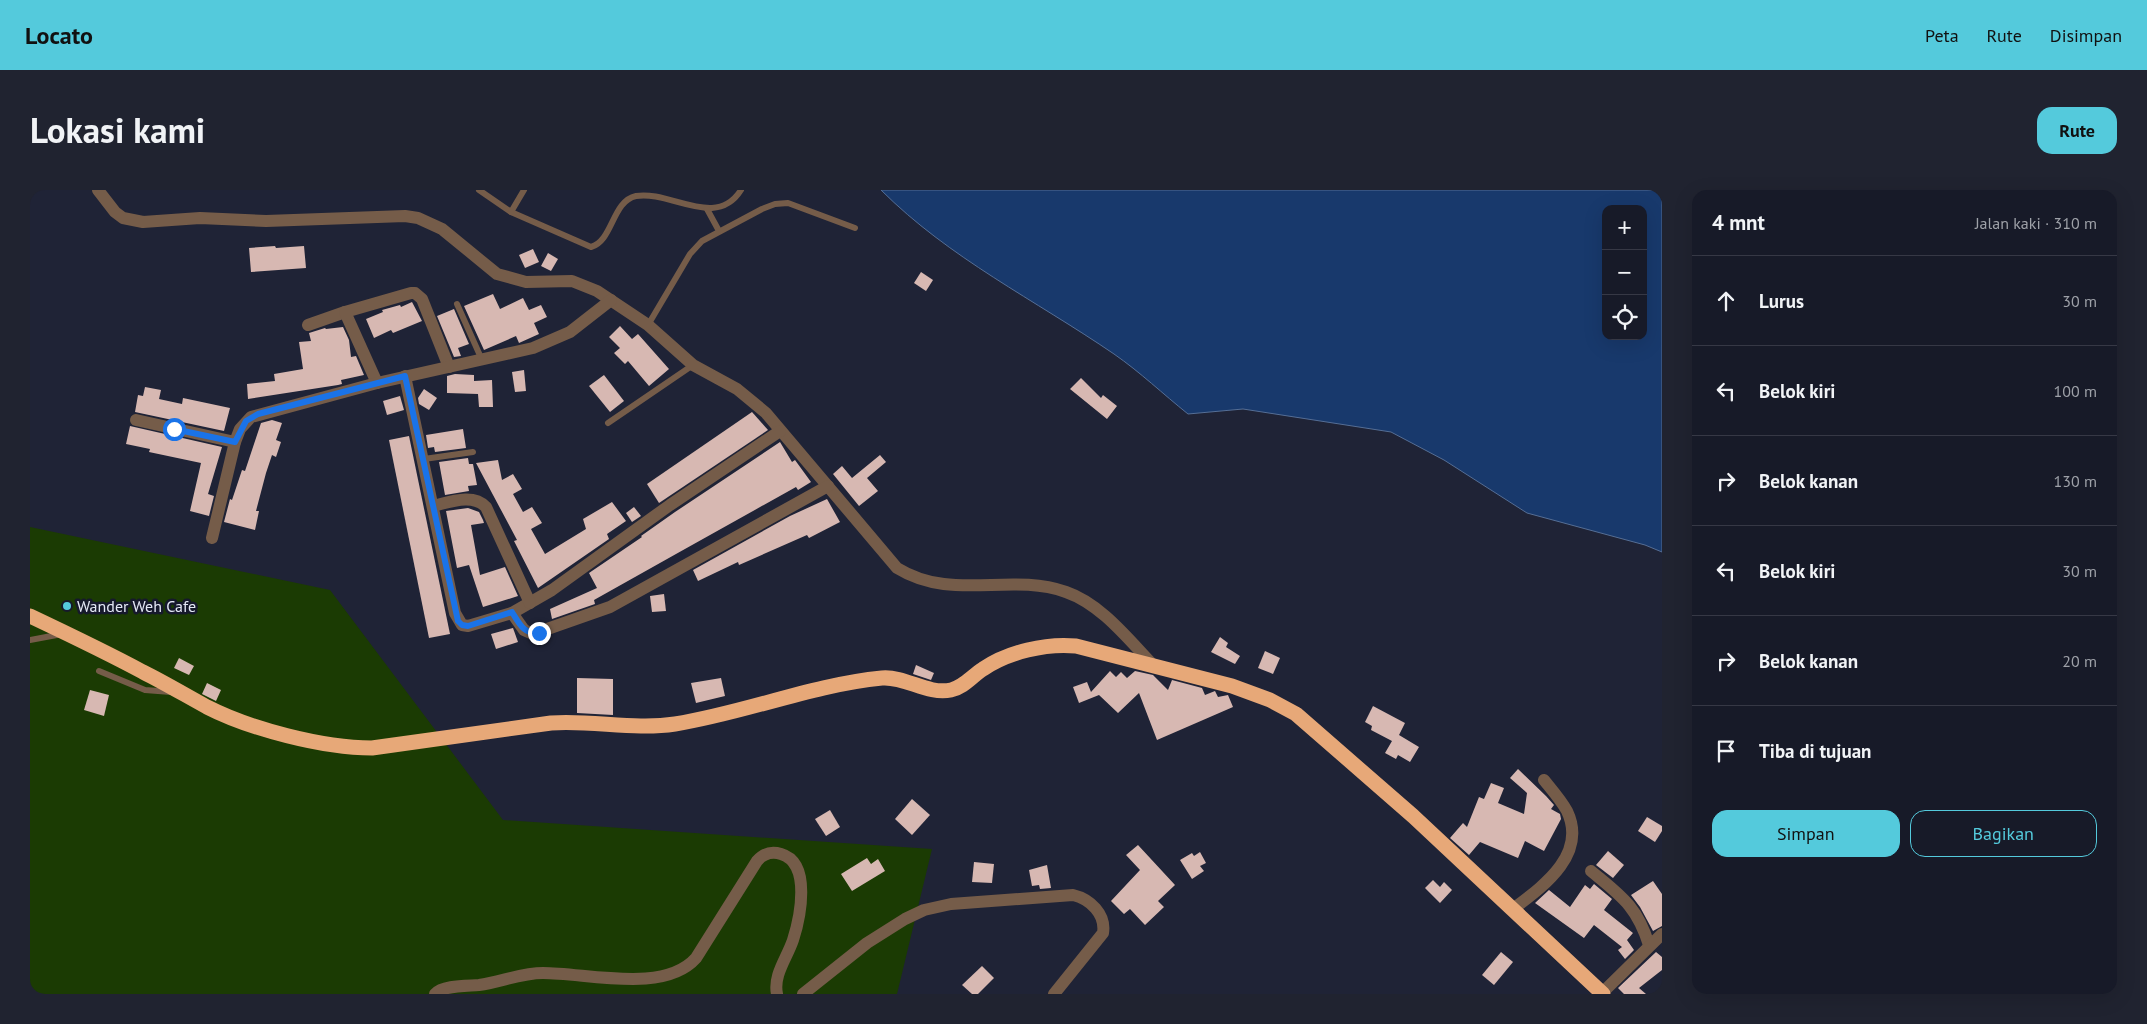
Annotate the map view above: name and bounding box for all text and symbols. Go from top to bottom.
text: Locato [25,20,93,51]
text: Peta [1925,24,1959,47]
text: Rute [1987,24,2022,47]
text: Disimpan [2050,24,2122,47]
text: Lokasi kami [30,107,205,153]
button: Rute [2037,107,2117,154]
map controls [1602,205,1647,340]
button: + [1602,205,1647,250]
text: 4 mnt [1712,209,1765,236]
text: Jalan kaki · 310 m [1975,213,2097,233]
button: − [1602,250,1647,295]
icon: ahead [1712,287,1740,315]
text: Lurus [1759,289,1804,313]
text: 30 m [2062,291,2097,311]
button: locate [1602,295,1647,340]
icon: left [1712,377,1740,405]
text: Belok kiri [1759,379,1835,403]
text: 100 m [2054,381,2097,401]
route start [163,418,186,441]
icon: right [1712,467,1740,495]
text: Belok kanan [1759,469,1858,493]
text: 130 m [2054,471,2097,491]
icon: left [1712,557,1740,585]
text: Belok kiri [1759,559,1835,583]
text: 30 m [2062,561,2097,581]
place label: Wander Weh Cafe [77,596,196,616]
marker: Wander Weh Cafe [61,600,73,612]
route end [528,622,551,645]
icon: right [1712,647,1740,675]
text: Belok kanan [1759,649,1858,673]
text: 20 m [2062,651,2097,671]
icon: arrive [1712,737,1740,765]
text: Tiba di tujuan [1759,739,1871,763]
button: Simpan [1712,810,1900,857]
button: Bagikan [1910,810,2097,857]

